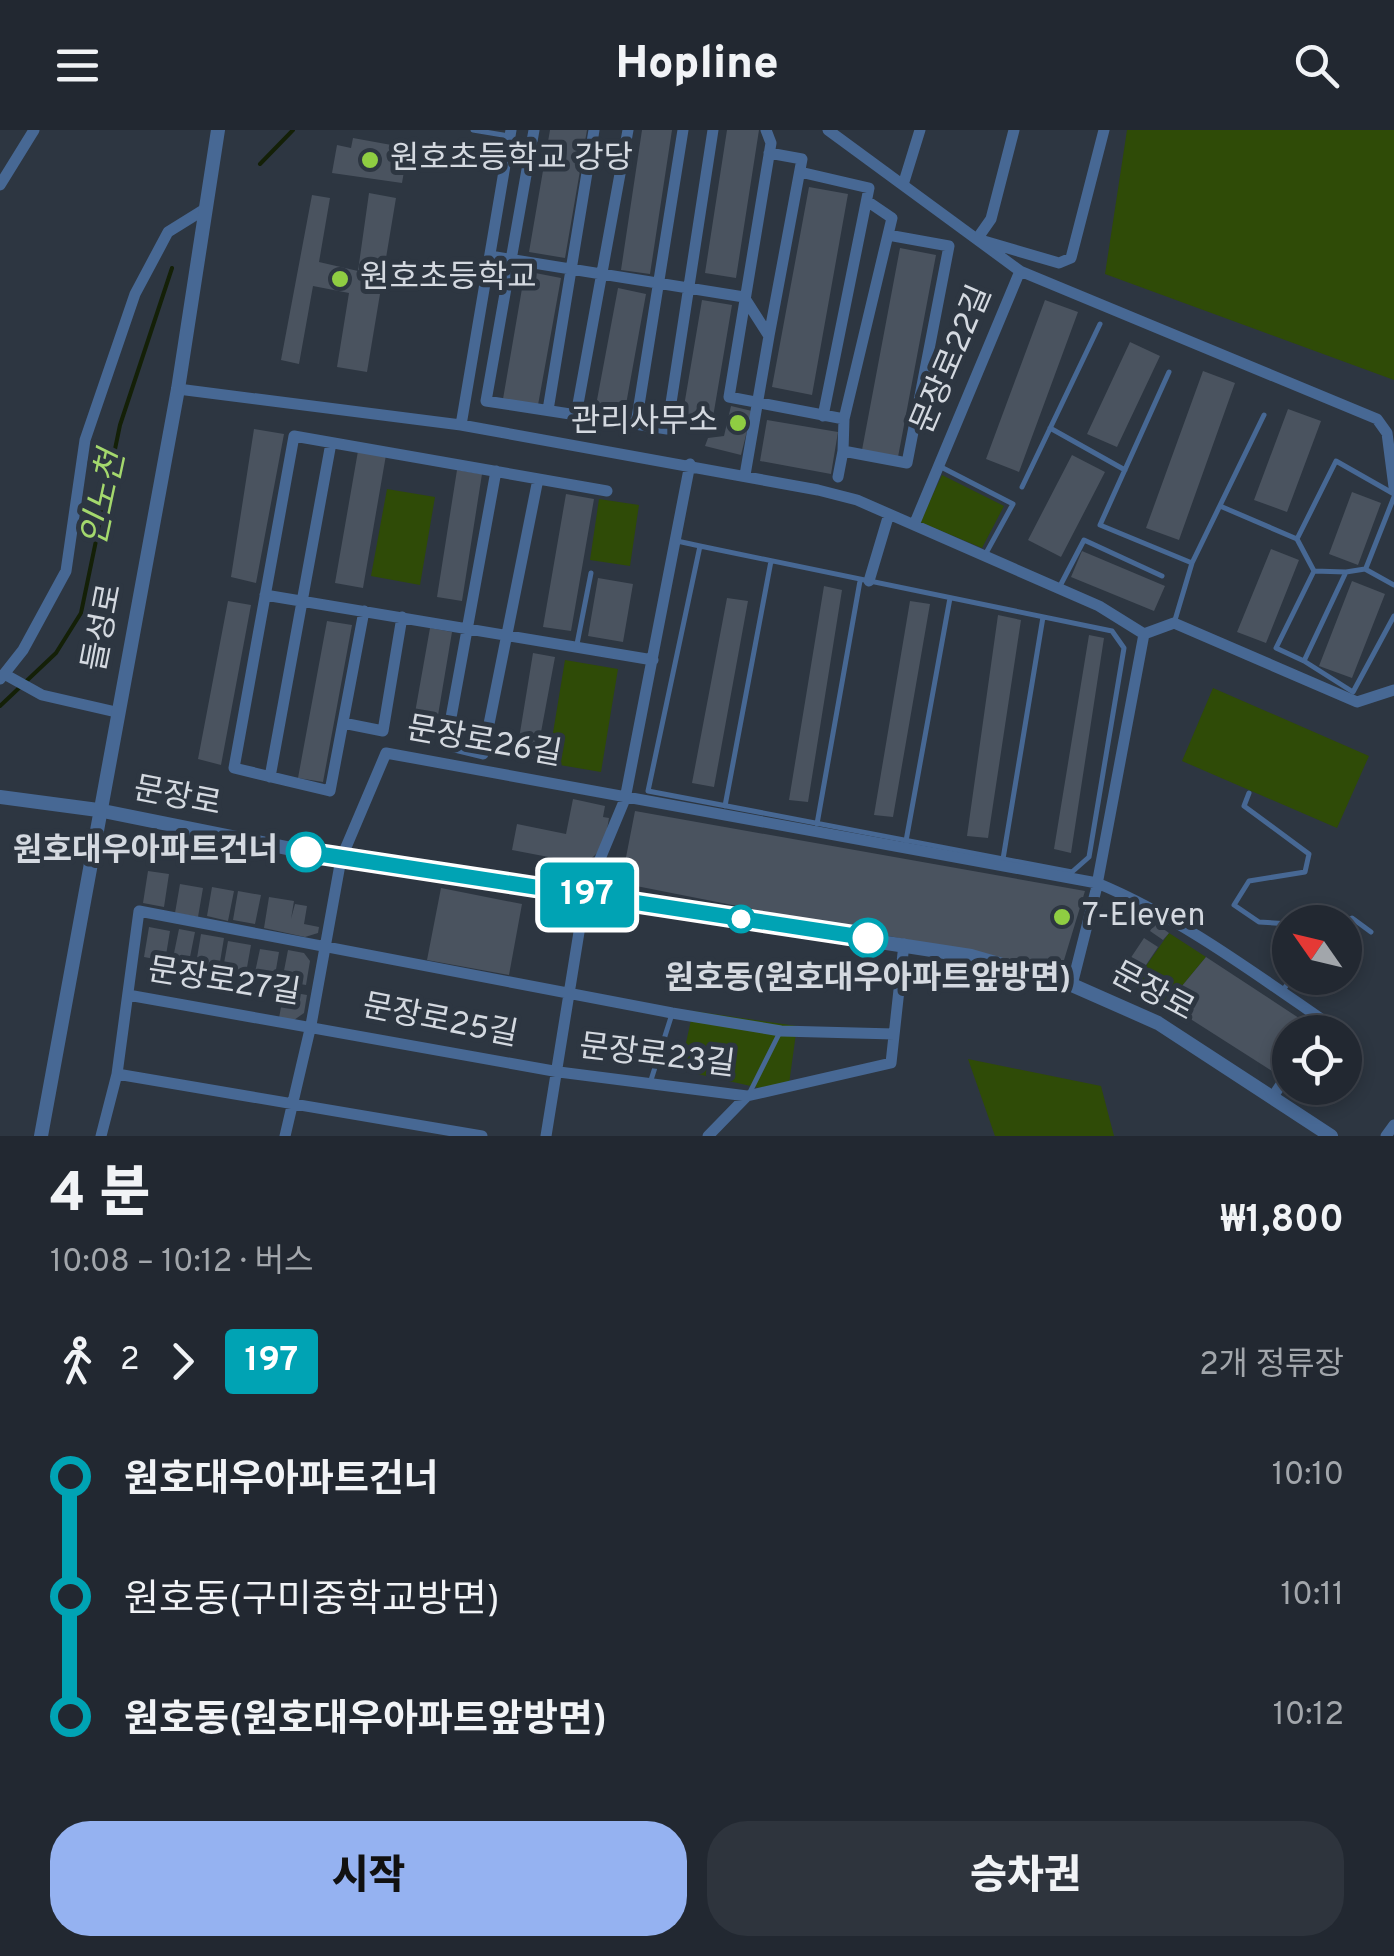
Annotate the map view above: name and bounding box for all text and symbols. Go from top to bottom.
text: Hopline [615,37,779,94]
icon: menu [50,38,105,93]
icon: search [1289,38,1344,93]
place label: 원호초등학교 강당 [390,140,633,180]
marker: 원호초등학교 강당 [359,149,381,171]
place label: 원호초등학교 [360,259,537,299]
marker: 원호초등학교 [329,268,351,290]
street label: 문장로22길 [904,280,1002,440]
place label: 관리사무소 [571,403,718,443]
marker: 관리사무소 [727,412,749,434]
water label: 인노천 [73,443,137,551]
street label: 들성로 [76,581,132,675]
street label: 문장로26길 [403,710,565,776]
street label: 문장로 [130,770,224,826]
place label: 원호대우아파트건너 [13,832,278,872]
marker: 원호대우아파트건너 [287,833,325,871]
line badge: 197 [530,862,644,928]
text: 197 [560,873,614,917]
place label: 7-Eleven [1082,897,1205,937]
north arrow [1272,905,1362,995]
map controls [1272,905,1362,1105]
unlabelled marker [728,906,754,932]
marker: 7-Eleven [1051,906,1073,928]
marker: 원호동(원호대우아파트앞방면) [849,919,887,957]
street label: 문장로27길 [145,951,303,1015]
street label: 문장로 [1104,955,1200,1031]
place label: 원호동(원호대우아파트앞방면) [665,960,1071,1000]
street label: 문장로25길 [359,987,521,1057]
button: locate [1272,1015,1362,1105]
street label: 문장로23길 [577,1028,737,1086]
text: 4 분 [50,1161,150,1231]
text: ₩1,800 [1221,1197,1344,1246]
text: 10:08 – 10:12 · 버스 [50,1243,313,1283]
icon: walk [50,1334,105,1389]
icon: forward [155,1334,210,1389]
text: 197 [245,1339,298,1383]
text: 2 [120,1341,140,1381]
text: 2개 정류장 [1199,1346,1344,1386]
text: 10:10 [1272,1456,1344,1496]
text: 원호대우아파트건너 [124,1457,439,1506]
text: 10:11 [1280,1576,1344,1616]
text: 원호동(구미중학교방면) [124,1577,500,1626]
text: 10:12 [1273,1696,1344,1736]
text: 원호동(원호대우아파트앞방면) [124,1697,607,1746]
button: 시작 [50,1821,687,1936]
button: 승차권 [707,1821,1344,1936]

